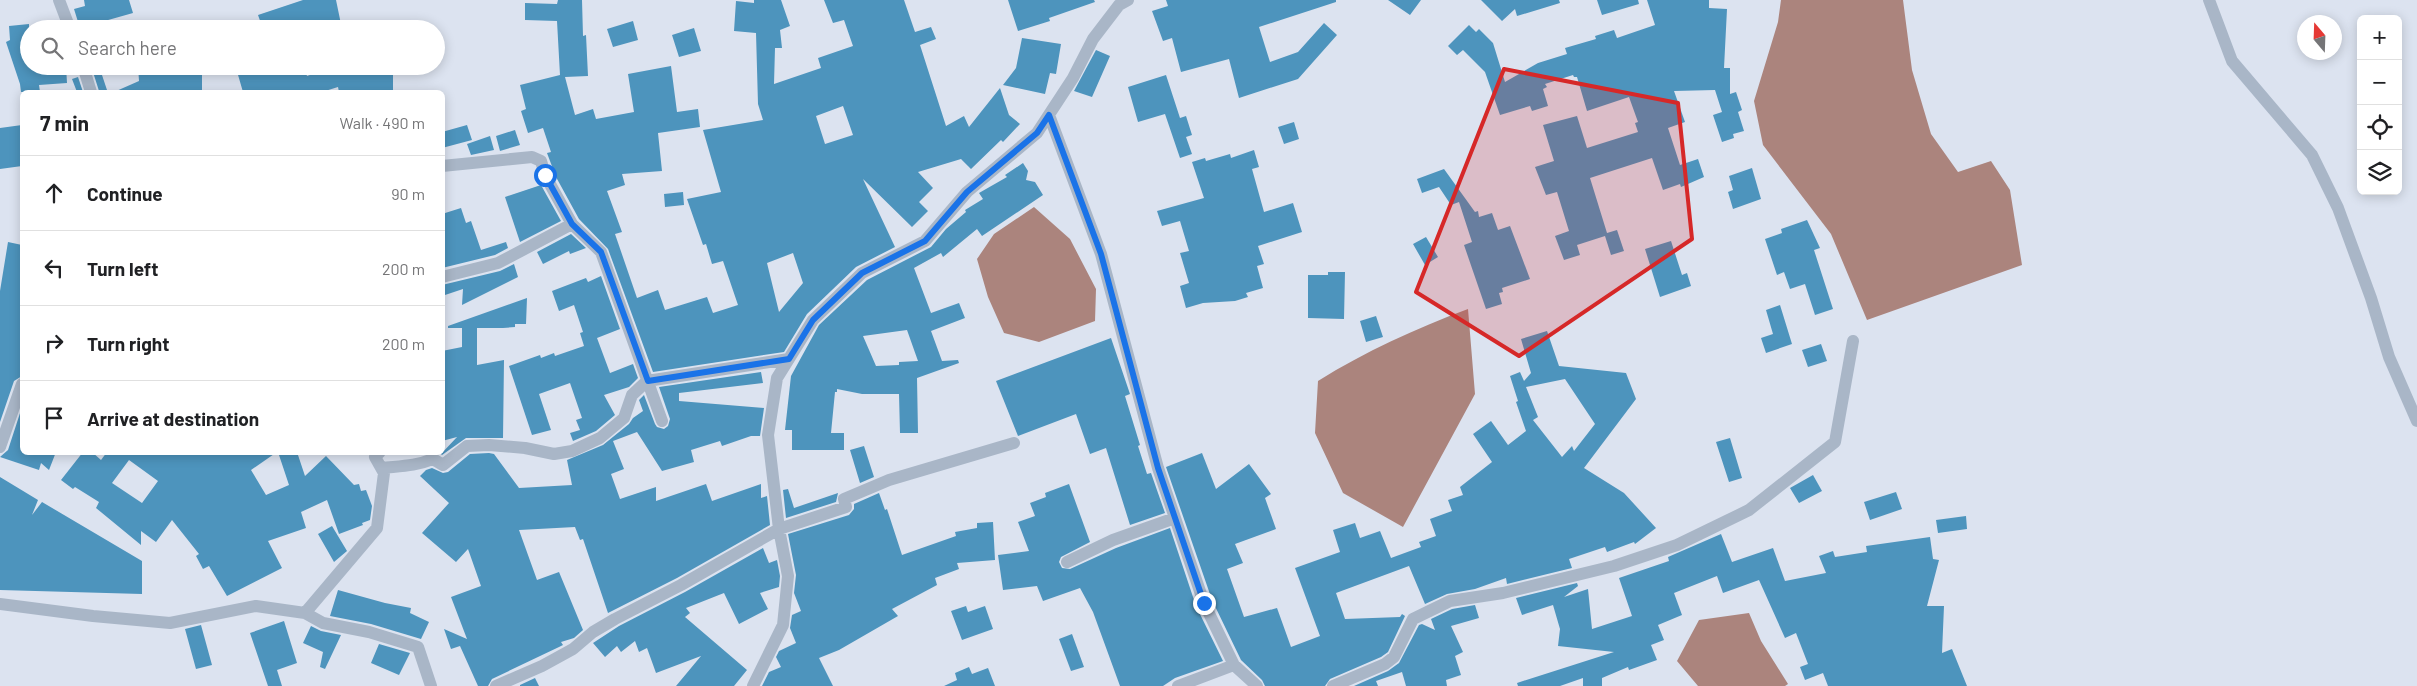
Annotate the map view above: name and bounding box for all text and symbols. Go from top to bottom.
north arrow [2297,15,2342,60]
map controls [2357,15,2402,195]
button: + [2357,15,2402,60]
search box [20,20,445,75]
icon: search [38,34,66,62]
text: Search here [78,36,177,59]
button: − [2357,60,2402,105]
button: locate [2357,105,2402,150]
text: 7 min [40,110,89,135]
text: Walk · 490 m [339,113,425,132]
button: layers [2357,150,2402,195]
route start [534,164,557,187]
icon: ahead [40,179,68,207]
text: Continue [87,182,163,205]
text: 90 m [391,184,425,203]
icon: left [40,254,68,282]
text: Turn left [87,257,158,280]
text: 200 m [382,259,425,278]
icon: right [40,329,68,357]
text: Turn right [87,332,169,355]
text: 200 m [382,334,425,353]
icon: arrive [40,404,68,432]
text: Arrive at destination [87,407,259,430]
route end [1193,592,1216,615]

